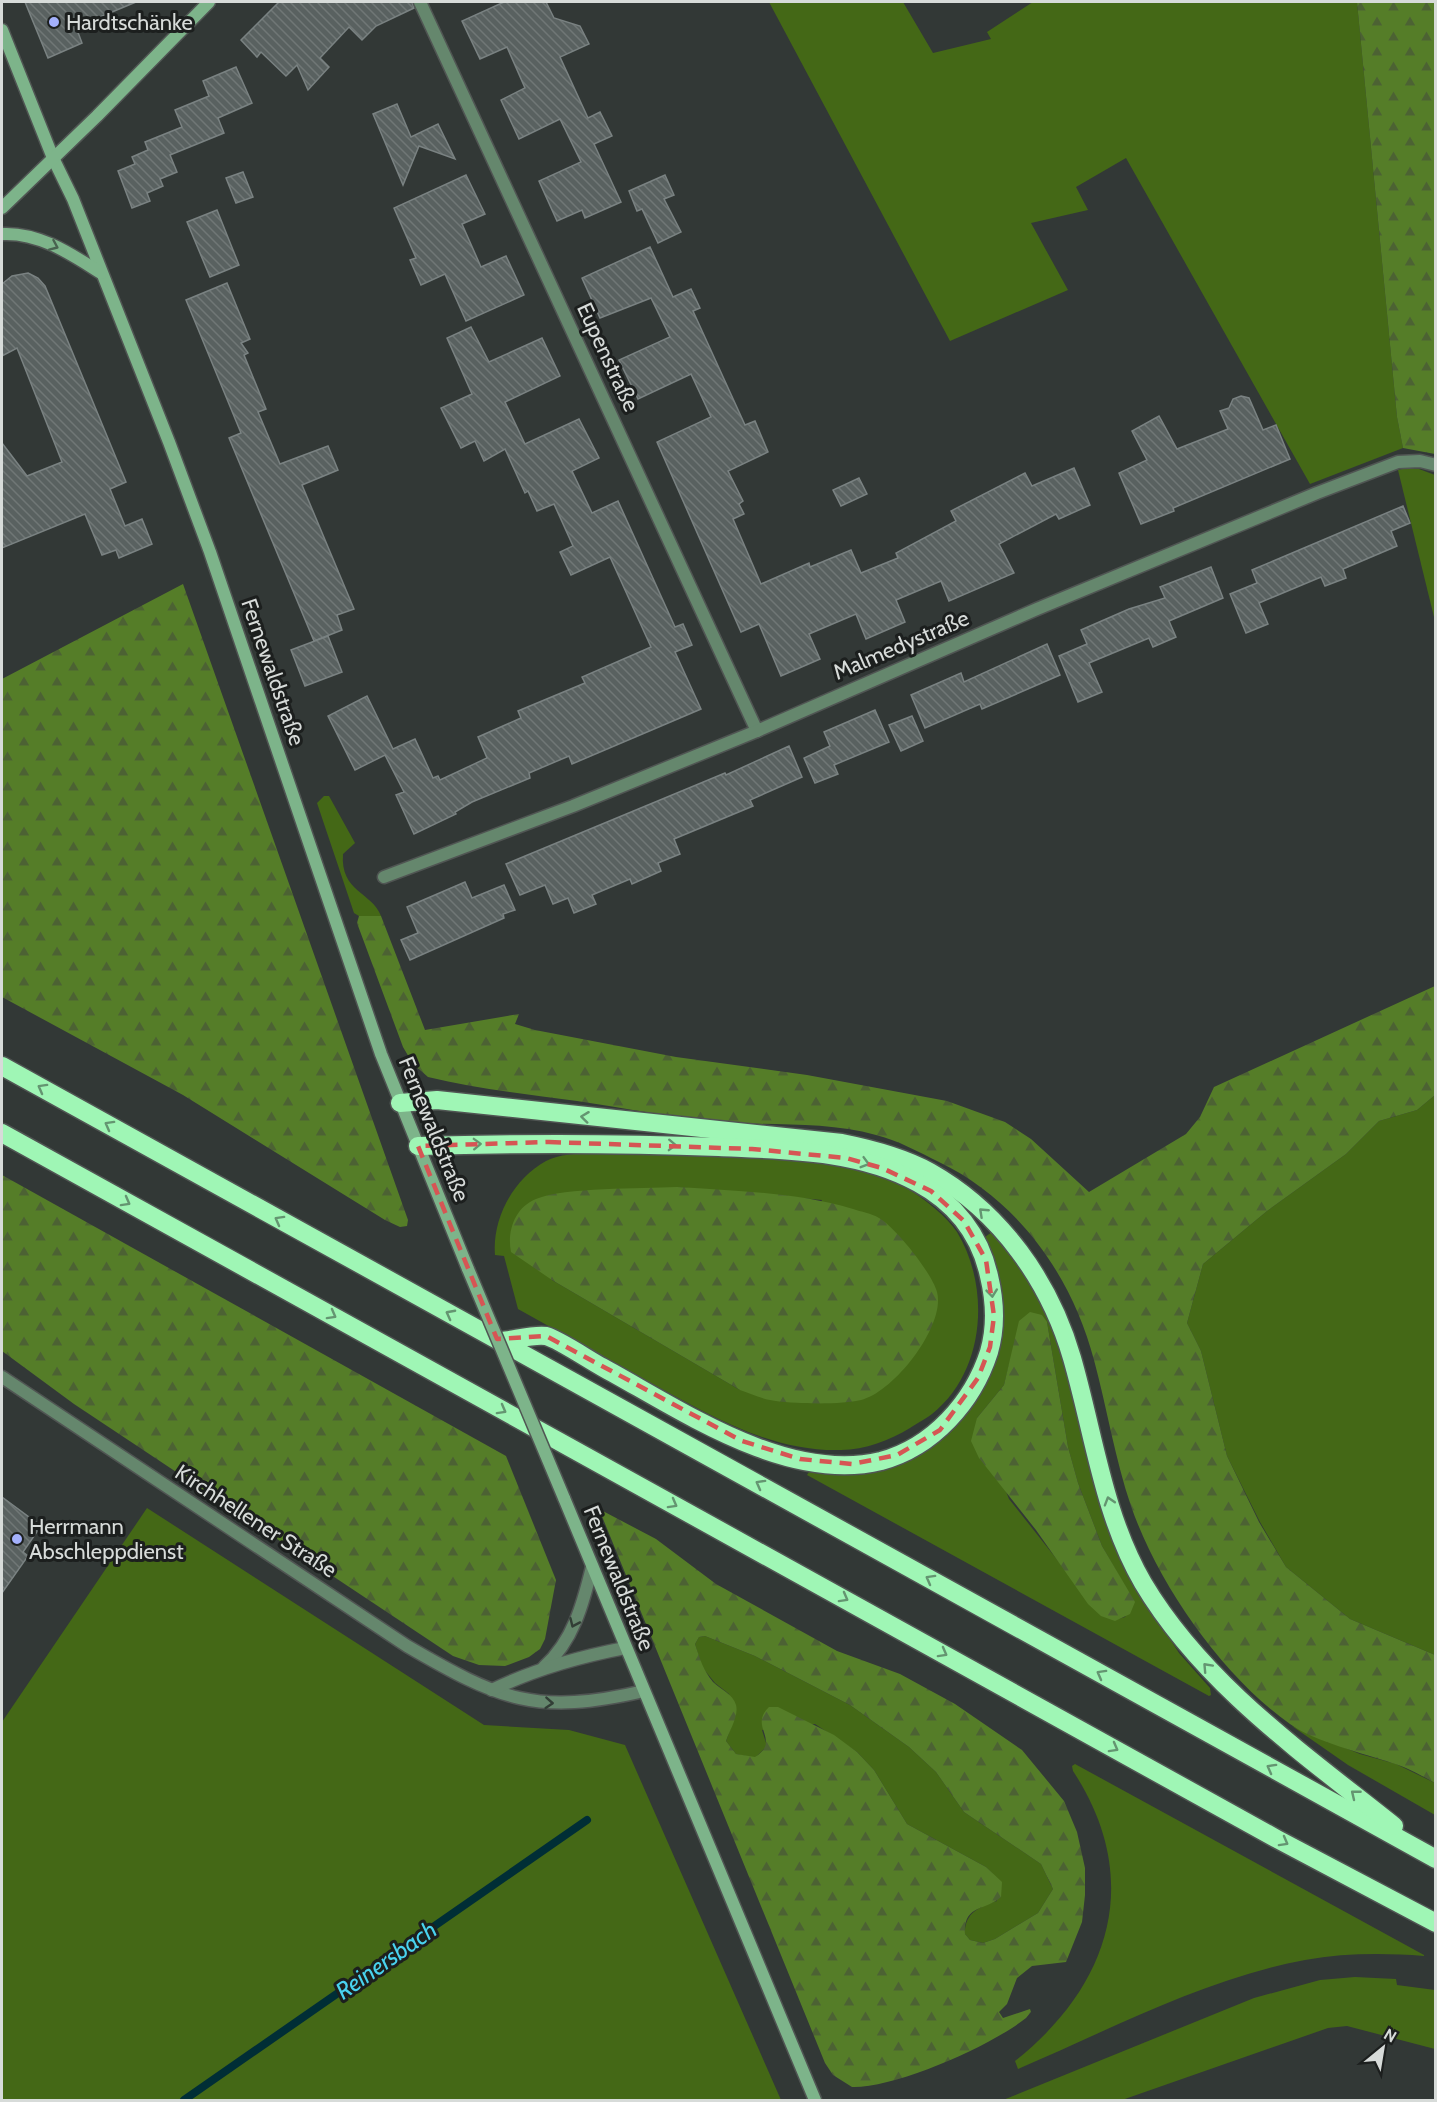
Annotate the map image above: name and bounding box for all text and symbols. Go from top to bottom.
place label: Hardtschänke [66,9,193,36]
marker: Hardtschänke [47,15,61,29]
one-way arrow [48,238,59,250]
street label: Eupenstraße [571,298,645,416]
street label: Fernewaldstraße [235,595,311,749]
street label: Malmedystraße [829,604,973,686]
street label: Fernewaldstraße [393,1053,475,1205]
one-way arrow [37,1084,48,1095]
one-way arrow [581,1111,590,1123]
one-way arrow [104,1121,115,1132]
one-way arrow [472,1138,481,1150]
one-way arrow [667,1139,676,1152]
one-way arrow [859,1156,870,1168]
one-way arrow [120,1195,131,1206]
one-way arrow [979,1208,990,1219]
one-way arrow [275,1216,285,1227]
one-way arrow [985,1288,998,1298]
one-way arrow [325,1308,336,1319]
one-way arrow [446,1310,456,1321]
one-way arrow [496,1403,506,1414]
street label: Kirchhellener Straße [170,1459,342,1583]
one-way arrow [756,1480,766,1492]
one-way arrow [1104,1496,1116,1507]
one-way arrow [666,1497,677,1508]
street label: Fernewaldstraße [578,1502,660,1654]
place label: Herrmann Abschleppdienst [29,1513,184,1565]
marker: Herrmann Abschleppdienst [10,1532,24,1546]
one-way arrow [926,1575,936,1586]
one-way arrow [837,1590,848,1602]
one-way arrow [570,1616,582,1627]
one-way arrow [937,1646,947,1657]
one-way arrow [1204,1663,1215,1674]
one-way arrow [1096,1670,1107,1681]
one-way arrow [544,1697,553,1710]
one-way arrow [1107,1741,1118,1752]
one-way arrow [1267,1764,1278,1775]
one-way arrow [1350,1791,1361,1802]
one-way arrow [1278,1835,1288,1846]
water label: Reinersbach [330,1915,442,2005]
north arrow [1353,2018,1413,2078]
text: N [1381,2024,1400,2046]

